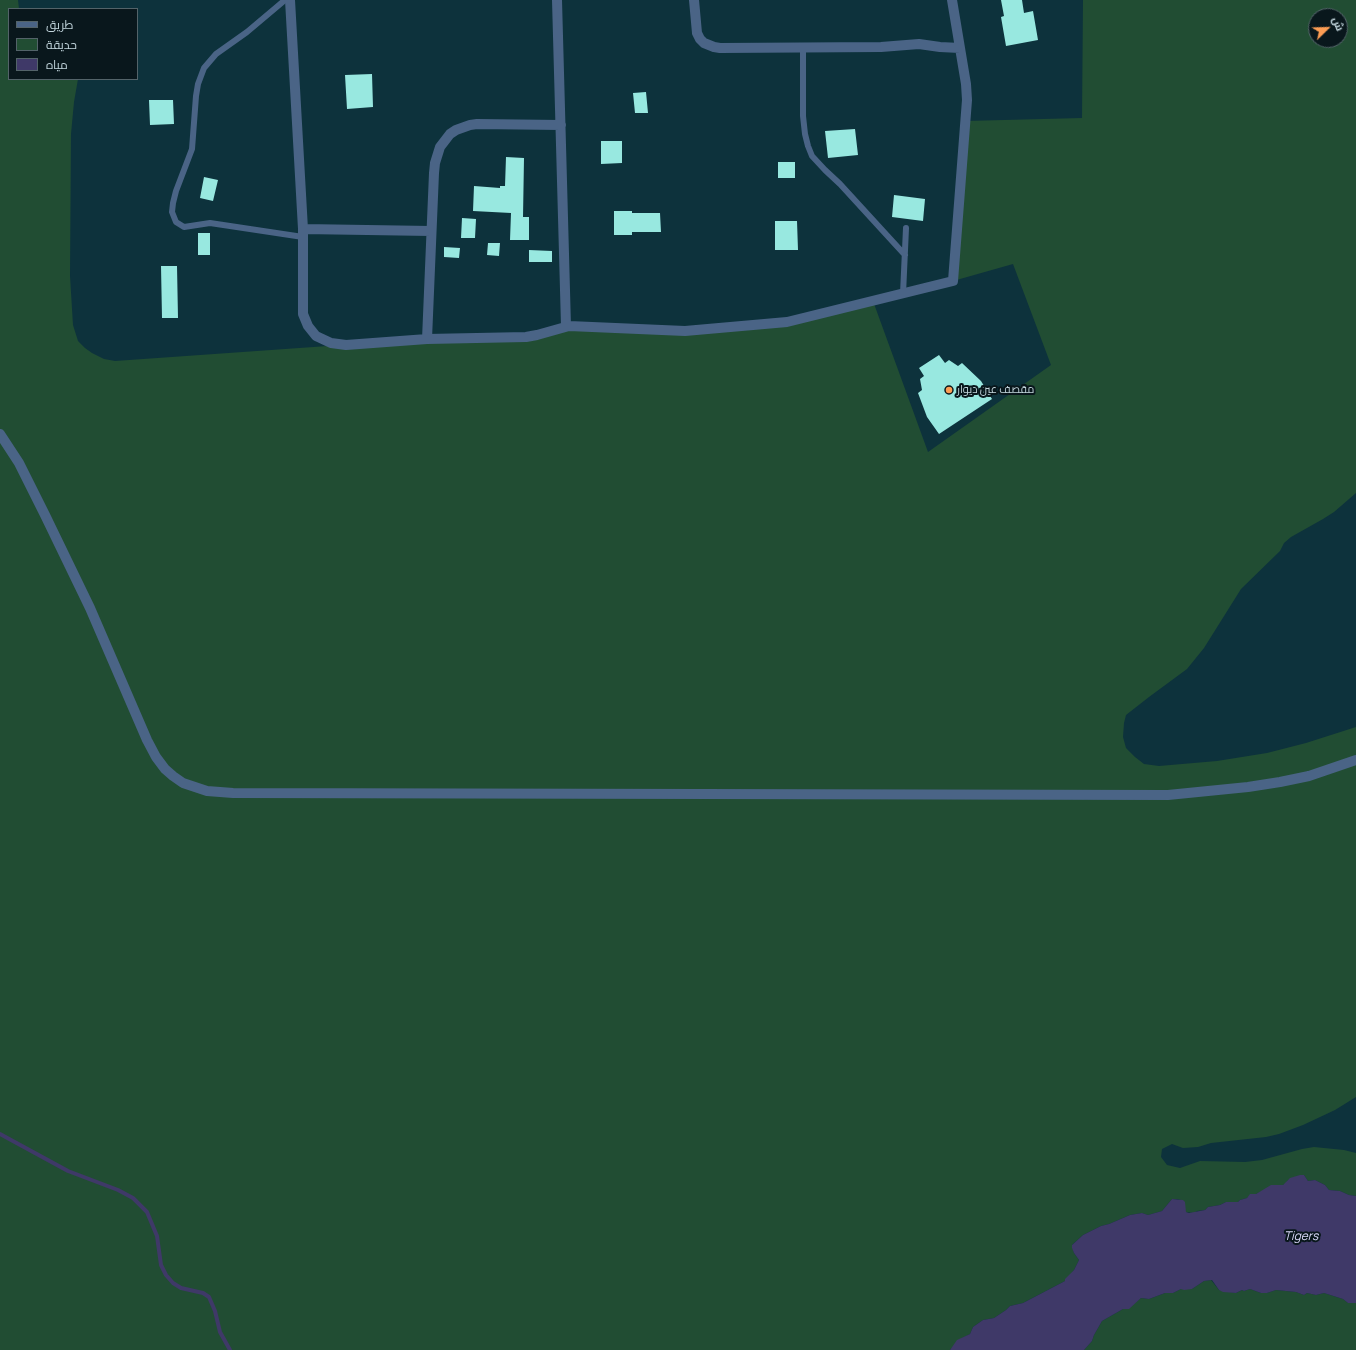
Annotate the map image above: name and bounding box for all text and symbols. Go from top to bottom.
legend [8,8,138,80]
north arrow [1308,8,1348,48]
text: ش [1329,14,1348,33]
text: طريق [46,16,73,33]
text: حديقة [46,36,77,53]
text: مياه [46,56,68,73]
place label: مقصف عين ديوار [957,383,1034,397]
marker: مقصف عين ديوار [944,385,954,395]
water label: Tigers [1284,1230,1318,1244]

